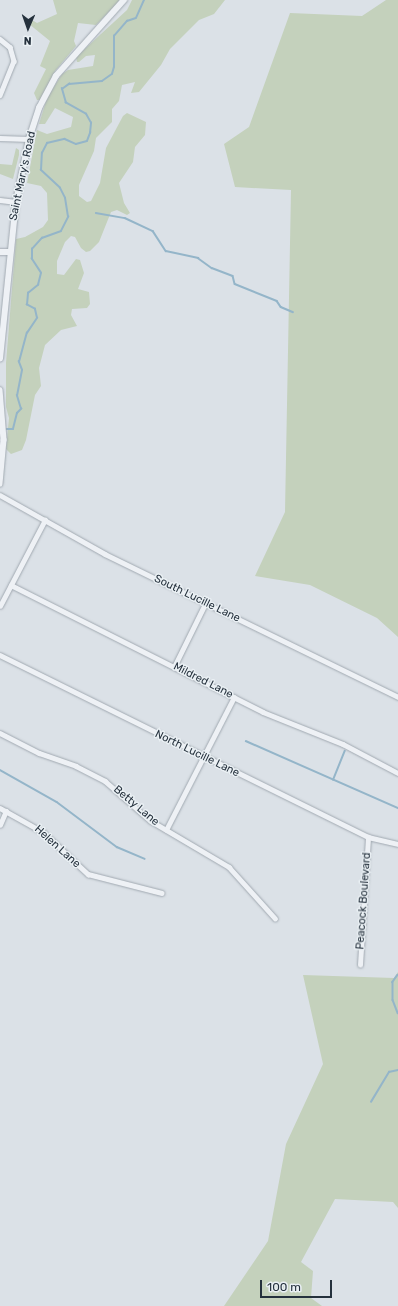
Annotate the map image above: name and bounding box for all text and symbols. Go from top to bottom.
north arrow [8,8,48,48]
text: N [23,34,32,47]
street label: Saint Mary's Road [7,130,39,222]
street label: South Lucille Lane [152,572,242,626]
street label: Mildred Lane [171,660,235,702]
street label: North Lucille Lane [153,728,241,780]
street label: Betty Lane [110,783,162,829]
street label: Helen Lane [31,823,83,871]
street label: Peacock Boulevard [354,852,374,950]
scale bar [262,1272,334,1298]
text: 100 m [267,1280,301,1294]

